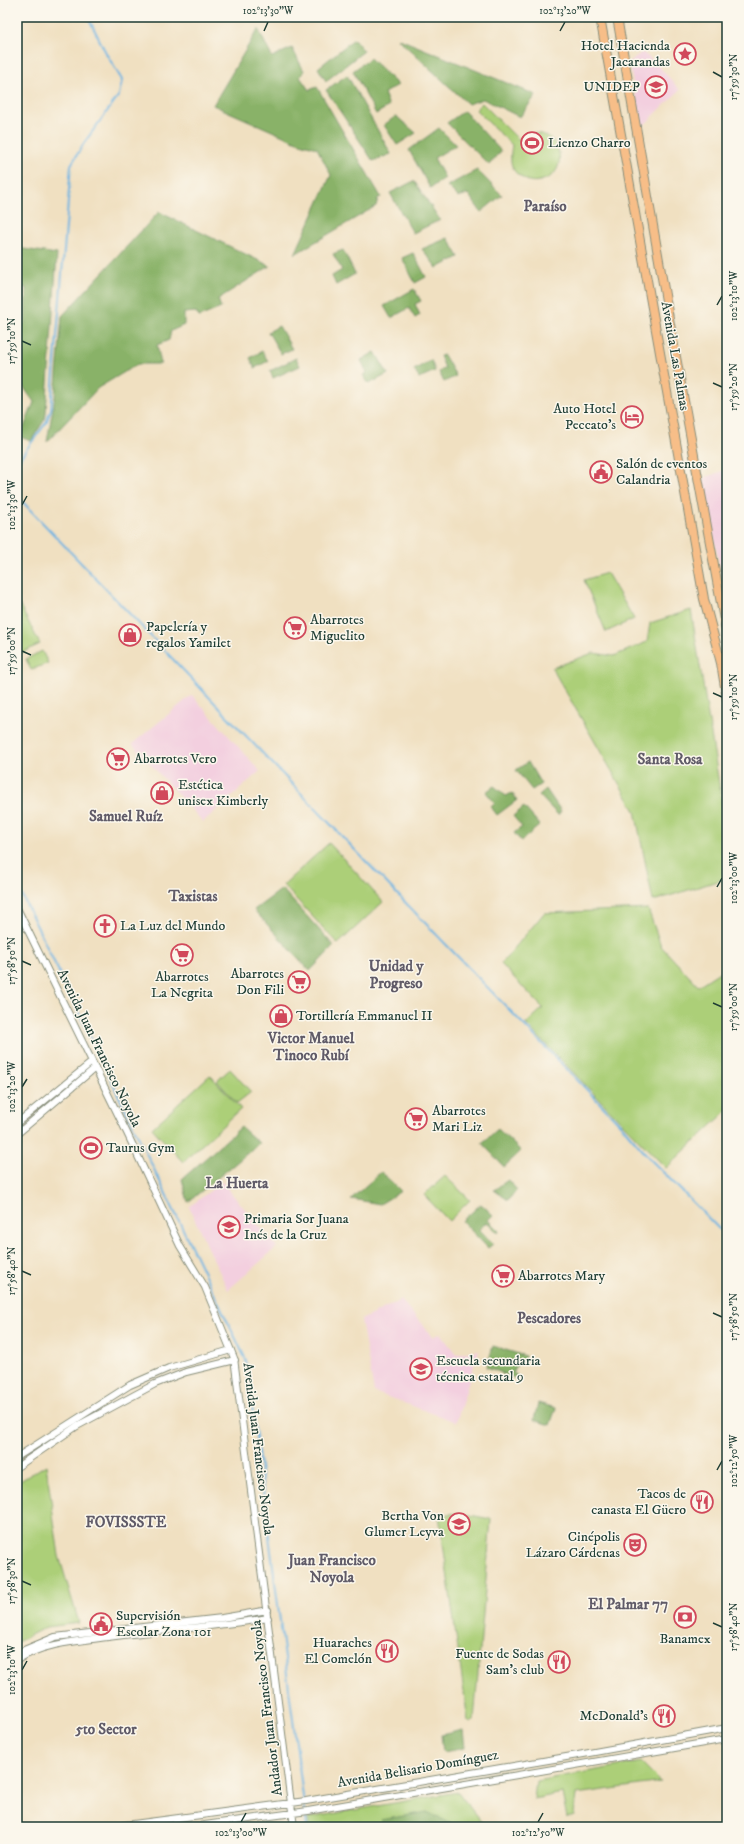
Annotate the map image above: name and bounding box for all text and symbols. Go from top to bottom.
text: 102°13'30"W [243,5,294,17]
text: 102°13'20"W [539,5,592,17]
place label: Hotel Hacienda Jacarandas [581,37,670,71]
place icon: Hotel Hacienda Jacarandas [672,41,698,67]
text: 17°59'30"N [728,54,740,100]
school or university icon: UNIDEP [643,74,669,100]
place label: UNIDEP [584,78,640,96]
sports icon: Lienzo Charro [519,130,545,156]
place label: Lienzo Charro [548,134,631,152]
district label: Paraíso [523,197,567,216]
text: 102°13'10"W [728,270,740,321]
street label: Avenida Las Palmas [657,300,694,412]
text: 17°59'10"N [6,318,18,364]
text: 17°59'20"N [728,363,740,411]
place label: Auto Hotel Peccato's [553,400,617,434]
hotel icon: Auto Hotel Peccato's [619,404,645,430]
place label: Salón de eventos Calandria [616,455,708,489]
public building icon: Salón de eventos Calandria [588,459,614,485]
text: 102°13'30"W [6,479,18,530]
place label: Abarrotes Miguelito [310,611,365,645]
supermarket icon: Abarrotes Miguelito [282,615,308,641]
place label: Papelería y regalos Yamilet [146,618,231,652]
shop icon: Papelería y regalos Yamilet [117,622,143,648]
text: 17°59'00"N [6,627,18,675]
text: 17°59'10"N [728,674,740,720]
supermarket icon: Abarrotes Vero [105,746,131,772]
place label: Abarrotes Vero [134,750,217,768]
district label: Santa Rosa [638,750,703,769]
place label: Estética unisex Kimberly [178,776,268,810]
shop icon: Estética unisex Kimberly [149,780,175,806]
district label: Samuel Ruíz [89,807,164,826]
text: 102°13'00"W [728,851,740,904]
district label: Taxistas [168,887,217,906]
church icon: La Luz del Mundo [92,913,118,939]
place label: La Luz del Mundo [120,917,226,935]
text: 17°58'50"N [6,937,18,985]
supermarket icon: Abarrotes La Negrita [169,942,195,968]
district label: Unidad y Progreso [369,957,424,993]
place label: Abarrotes Don Fili [230,965,284,999]
street label: Avenida Juan Francisco Noyola [53,966,145,1130]
place label: Abarrotes La Negrita [151,968,213,1002]
supermarket icon: Abarrotes Don Fili [286,969,312,995]
text: 17°59'00"N [728,983,740,1031]
shop icon: Tortillería Emmanuel II [268,1003,294,1029]
place label: Tortillería Emmanuel II [296,1007,433,1025]
district label: Victor Manuel Tinoco Rubí [267,1029,355,1065]
text: 102°13'20"W [6,1060,18,1113]
place label: Abarrotes Mari Liz [432,1102,486,1136]
supermarket icon: Abarrotes Mari Liz [403,1106,429,1132]
sports icon: Taurus Gym [78,1135,104,1161]
place label: Taurus Gym [106,1139,175,1157]
district label: La Huerta [206,1174,269,1193]
place label: Primaria Sor Juana Inés de la Cruz [244,1210,349,1244]
school or university icon: Primaria Sor Juana Inés de la Cruz [216,1214,242,1240]
text: 17°58'40"N [6,1247,18,1295]
supermarket icon: Abarrotes Mary [490,1263,516,1289]
place label: Abarrotes Mary [518,1267,606,1285]
text: 17°58'50"N [728,1293,740,1341]
district label: Pescadores [517,1309,581,1328]
place label: Escuela secundaria técnica estatal 9 [436,1352,541,1386]
school or university icon: Escuela secundaria técnica estatal 9 [408,1356,434,1382]
street label: Avenida Juan Francisco Noyola [238,1362,278,1536]
text: 102°12'50"W [728,1434,740,1487]
place label: Tacos de canasta El Güero [591,1485,686,1519]
restaurant icon: Tacos de canasta El Güero [689,1489,715,1515]
place label: Bertha Von Glumer Leyva [364,1507,445,1541]
school or university icon: Bertha Von Glumer Leyva [446,1511,472,1537]
district label: FOVISSSTE [86,1513,167,1532]
place label: Cinépolis Lázaro Cárdenas [526,1528,620,1562]
theatre icon: Cinépolis Lázaro Cárdenas [622,1532,648,1558]
district label: Juan Francisco Noyola [286,1551,377,1587]
text: 17°58'30"N [6,1558,18,1604]
district label: El Palmar 77 [588,1595,668,1614]
text: 17°58'40"N [728,1603,740,1651]
bank icon: Banamex [672,1604,698,1630]
place label: Supervisión Escolar Zona 101 [116,1607,212,1641]
public building icon: Supervisión Escolar Zona 101 [88,1611,114,1637]
street label: Andador Juan Francisco Noyola [247,1619,287,1797]
place label: Banamex [659,1630,711,1648]
place label: Huaraches El Comelón [304,1634,373,1668]
restaurant icon: Huaraches El Comelón [374,1638,400,1664]
text: 102°13'10"W [6,1644,18,1695]
place label: Fuente de Sodas Sam's club [455,1645,544,1679]
restaurant icon: Fuente de Sodas Sam's club [546,1649,572,1675]
restaurant icon: McDonald's [651,1703,677,1729]
place label: McDonald's [580,1707,648,1725]
district label: 5to Sector [75,1720,137,1739]
street label: Avenida Belisario Domínguez [336,1746,500,1792]
text: 102°13'00"W [215,1827,268,1839]
text: 102°12'50"W [512,1827,565,1839]

